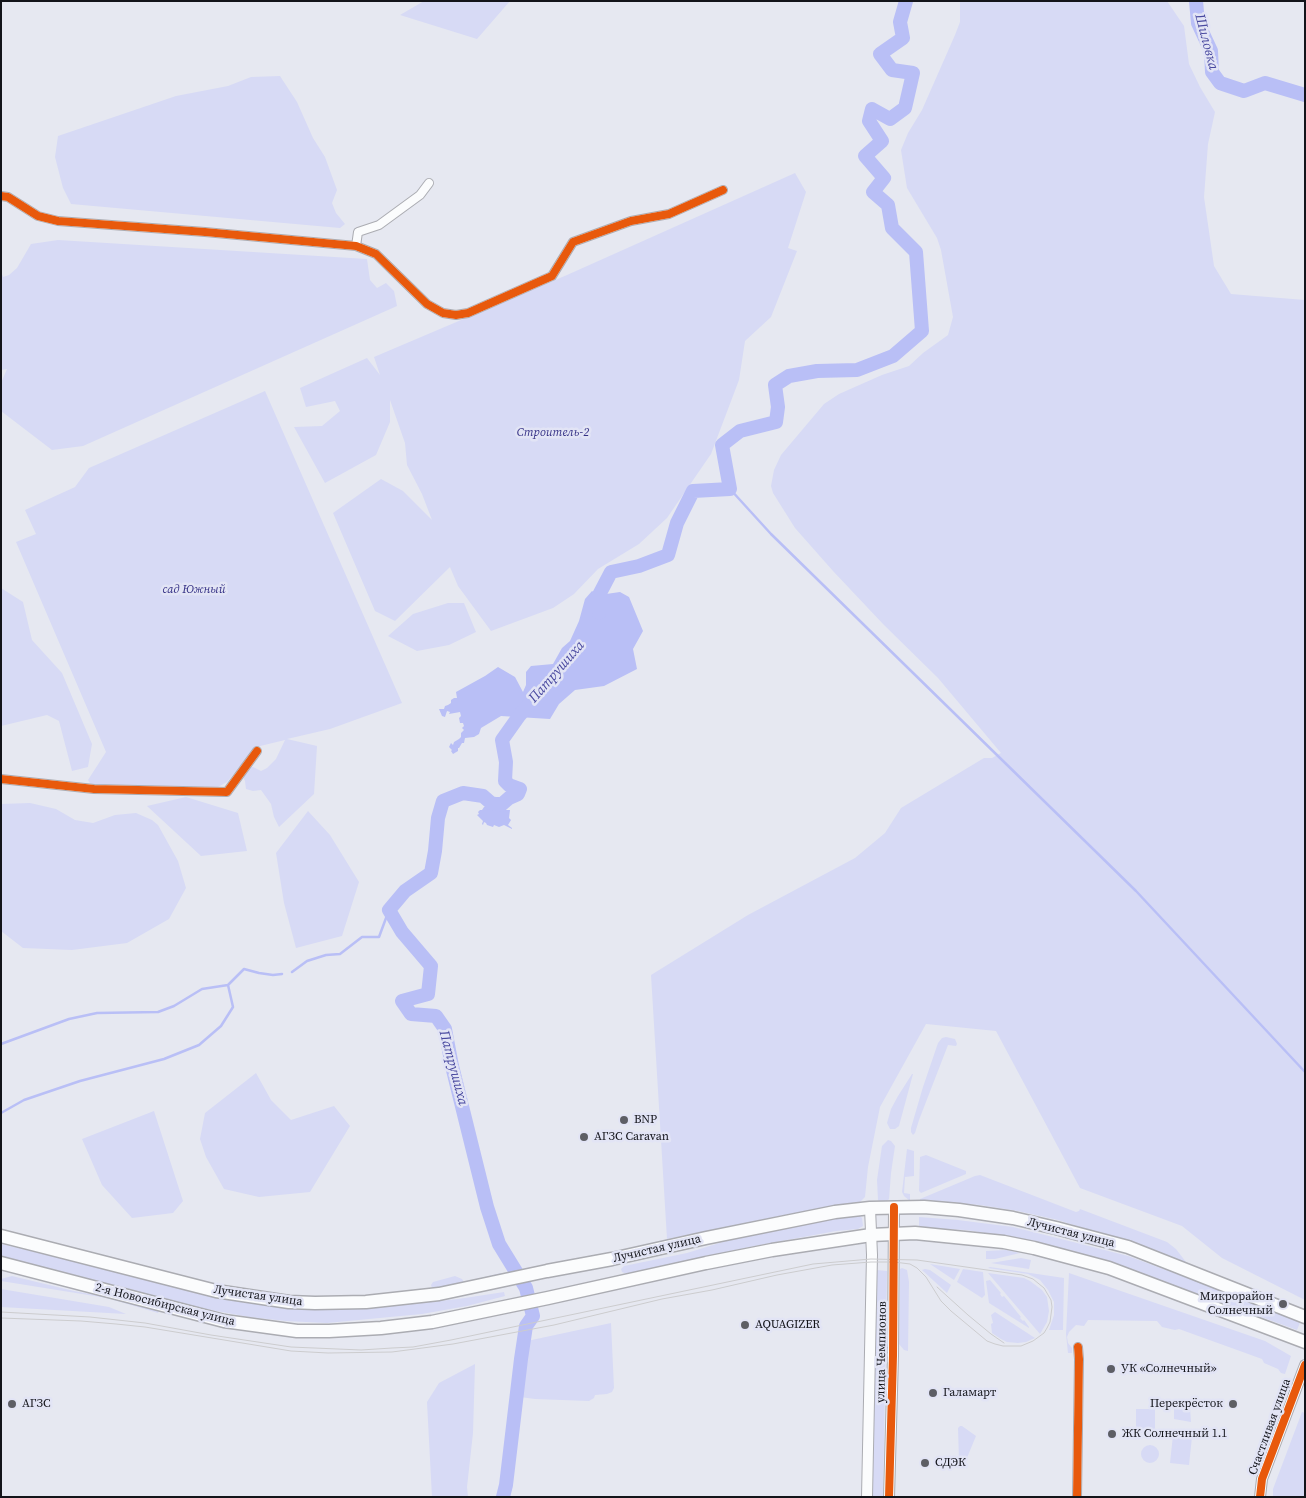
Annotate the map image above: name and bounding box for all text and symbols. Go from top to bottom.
water label: Шиловка [1190,12,1222,72]
park label: Строитель-2 [517,426,589,440]
park label: сад Южный [162,583,226,597]
water label: Патрушиха [525,638,589,706]
water label: Патрушиха [435,1029,471,1107]
place label: BNP [634,1113,657,1127]
marker: BNP [618,1114,630,1126]
place label: АГЗС Caravan [594,1130,669,1144]
marker: АГЗС Caravan [578,1131,590,1143]
street label: Лучистая улица [1026,1215,1116,1251]
street label: Лучистая улица [612,1232,702,1266]
street label: 2-я Новосибирская улица [94,1281,236,1329]
street label: Лучистая улица [213,1283,303,1309]
place label: Микрорайон Солнечный [1200,1290,1273,1318]
marker: Микрорайон Солнечный [1277,1298,1289,1310]
street label: улица Чемпионов [874,1301,890,1403]
place label: AQUAGIZER [755,1318,820,1332]
marker: AQUAGIZER [739,1319,751,1331]
place label: УК «Солнечный» [1121,1362,1217,1376]
marker: УК «Солнечный» [1105,1363,1117,1375]
street label: Счастливая улица [1246,1377,1294,1477]
place label: Галамарт [943,1386,996,1400]
marker: Галамарт [927,1387,939,1399]
place label: АГЗС [22,1397,51,1411]
place label: Перекрёсток [1150,1397,1223,1411]
marker: АГЗС [6,1398,18,1410]
marker: Перекрёсток [1227,1398,1239,1410]
place label: ЖК Солнечный 1.1 [1122,1427,1227,1441]
marker: ЖК Солнечный 1.1 [1106,1428,1118,1440]
place label: СДЭК [935,1456,966,1470]
marker: СДЭК [919,1457,931,1469]

